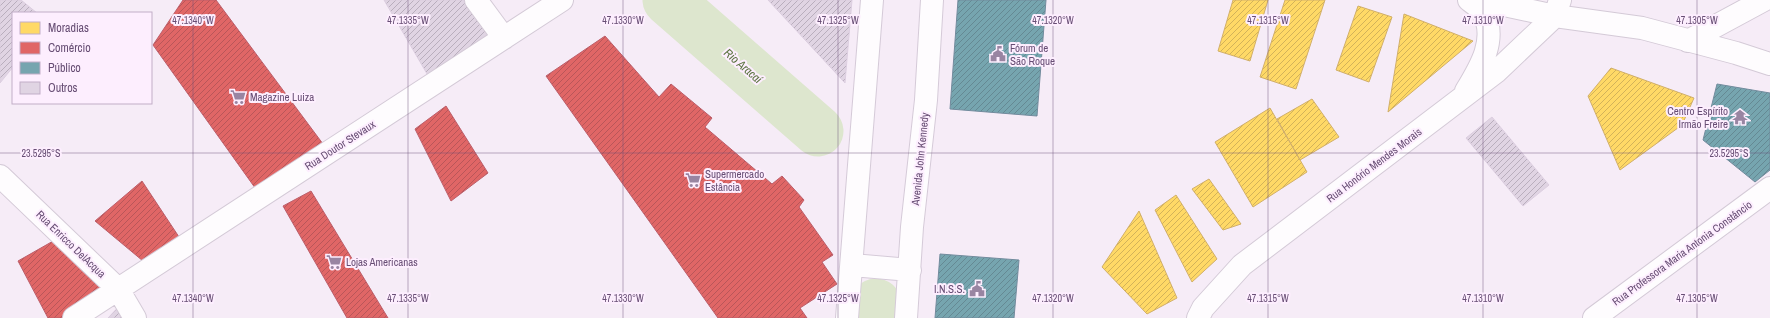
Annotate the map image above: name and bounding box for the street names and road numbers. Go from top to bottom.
street label: Avenida John Kennedy [908,111,932,207]
street label: Rua Doutor Stevaux [302,117,378,173]
street label: Rua Honório Mendes Morais [1324,124,1425,205]
street label: Rua Professora Maria Antonia Constâncio [1609,198,1755,308]
street label: Rua Enricco DelAcqua [33,207,109,281]

